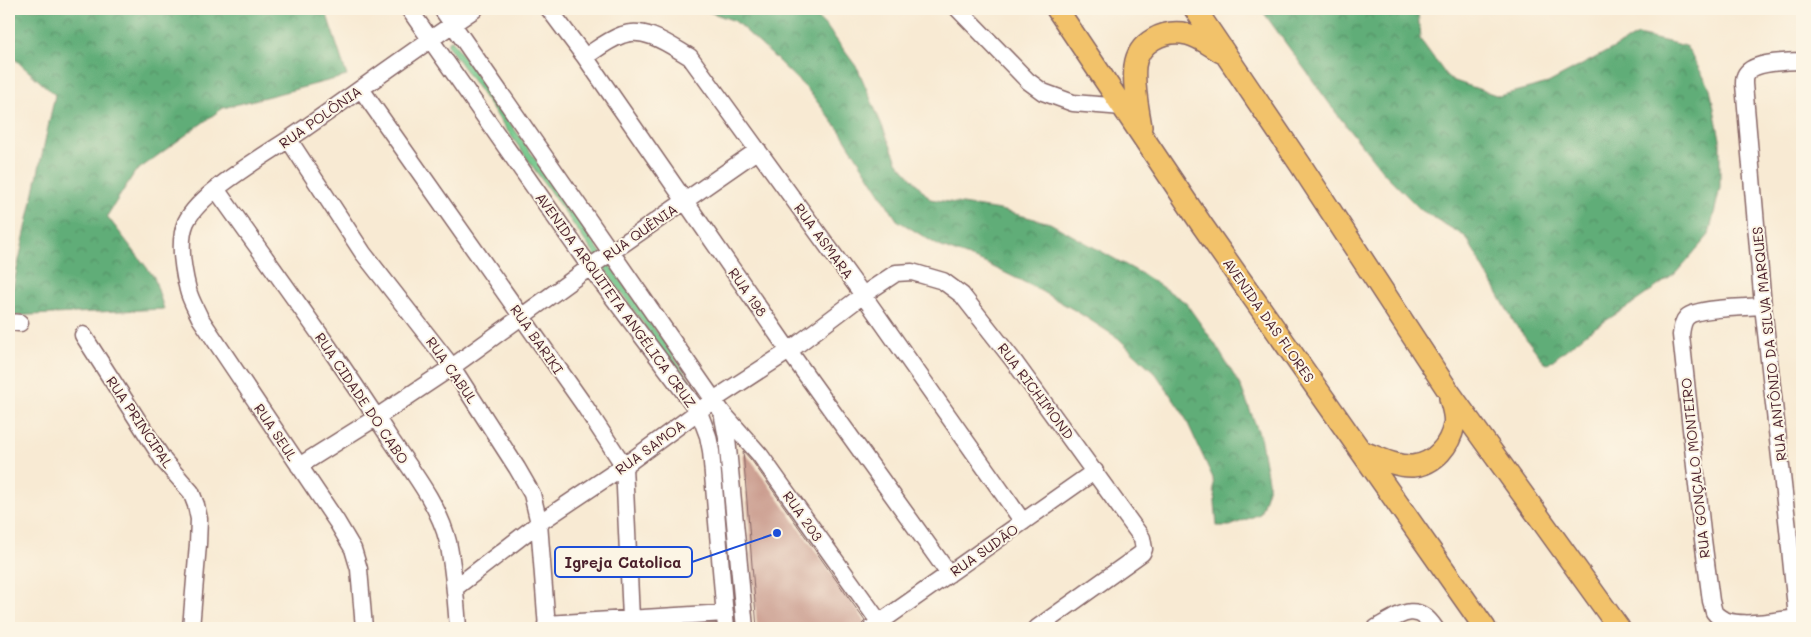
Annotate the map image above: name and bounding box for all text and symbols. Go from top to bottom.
street label: RUA POLÔNIA [275,81,365,153]
street label: AVENIDA ARQUITETA ANGÉLICA CRUZ [531,189,701,411]
street label: RUA QUÊNIA [599,199,681,265]
street label: RUA ASMARA [790,199,858,283]
street label: RUA ANTÔNIO DA SILVA MARQUES [1747,226,1791,462]
street label: AVENIDA DAS FLORES [1219,254,1319,386]
street label: RUA 198 [724,264,772,320]
street label: RUA BARIKI [506,301,568,377]
street label: RUA CIDADE DO CABO [311,329,413,467]
street label: RUA CABUL [422,333,482,408]
street label: RUA RICHIMOND [994,339,1078,443]
street label: RUA PRINCIPAL [102,372,178,472]
street label: RUA GONÇALO MONTEIRO [1676,377,1714,559]
street label: RUA SEUL [250,400,302,465]
street label: RUA SAMOA [611,415,689,479]
street label: RUA 203 [779,487,827,545]
street label: RUA SUDÃO [946,519,1022,581]
callout: Igreja Catolica [555,547,692,577]
text: Igreja Catolica [565,552,682,572]

